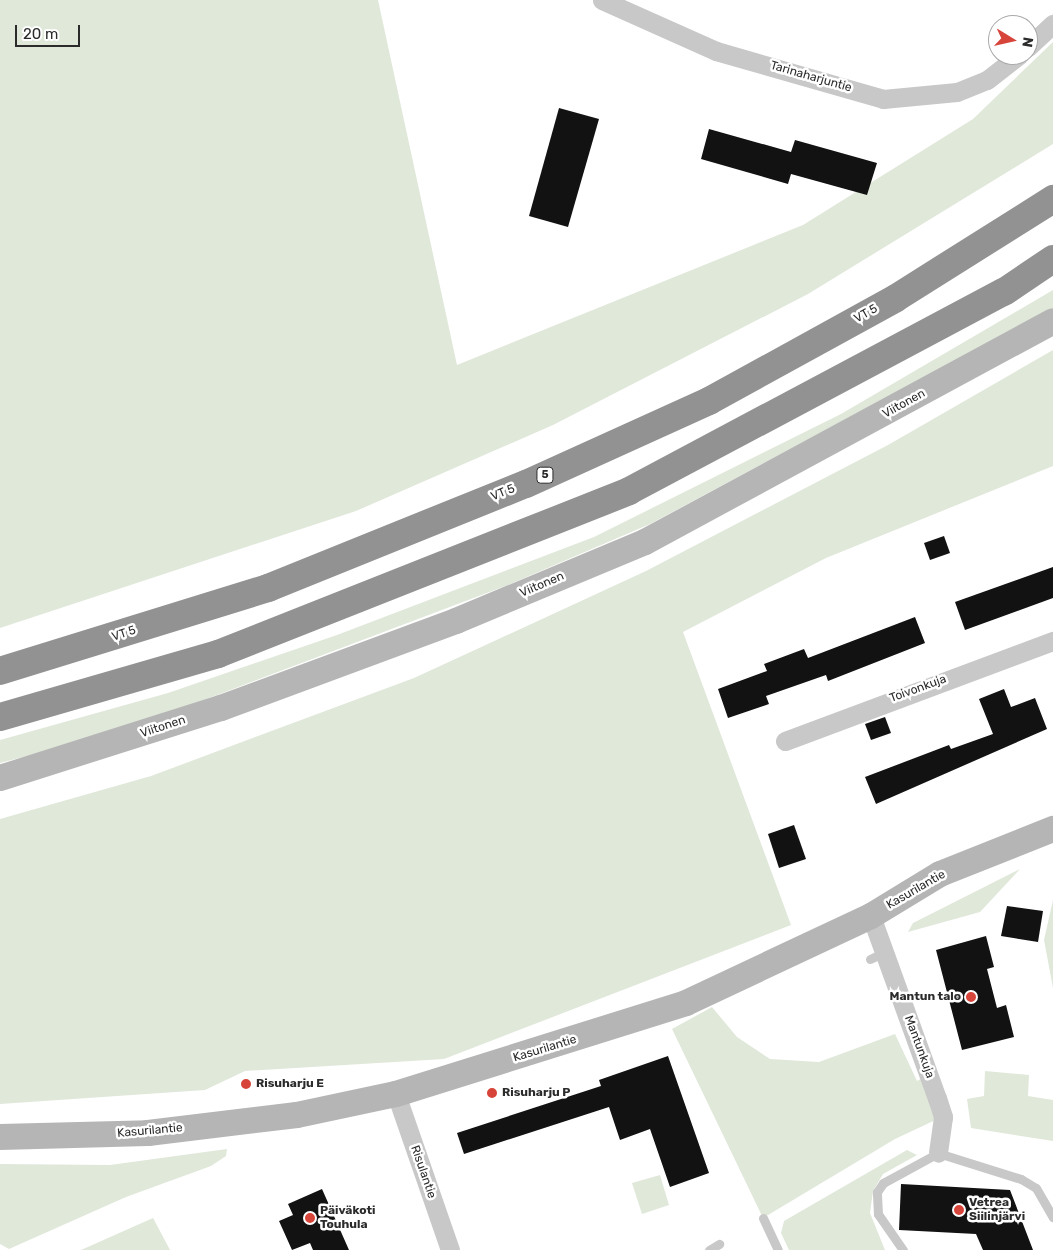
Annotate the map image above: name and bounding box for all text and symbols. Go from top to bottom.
scale bar [18,15,82,47]
north arrow [988,15,1038,65]
text: 20 m [23,25,58,43]
text: N [1018,36,1037,49]
street label: Tarinaharjuntie [769,58,853,96]
street label: VT 5 [852,302,880,326]
street label: Viitonen [880,386,928,422]
road number: 5 [536,466,554,484]
street label: VT 5 [489,482,517,504]
street label: Viitonen [518,569,566,601]
street label: VT 5 [110,623,138,645]
street label: Toivonkuja [888,672,948,706]
street label: Viitonen [139,713,187,741]
street label: Kasurilantie [884,867,948,913]
place label: Mantun talo [889,990,961,1004]
marker: Mantun talo [965,991,977,1003]
street label: Mantunkuja [901,1014,937,1080]
street label: Kasurilantie [512,1033,578,1065]
place label: Risuharju E [256,1077,324,1091]
marker: Risuharju E [240,1078,252,1090]
place label: Risuharju P [502,1086,570,1100]
marker: Risuharju P [486,1087,498,1099]
street label: Kasurilantie [117,1121,183,1141]
street label: Risulantie [407,1144,439,1200]
place label: Vetrea Siilinjärvi [969,1196,1025,1224]
place label: Päiväkoti Touhula [320,1204,376,1232]
marker: Vetrea Siilinjärvi [953,1204,965,1216]
marker: Päiväkoti Touhula [304,1212,316,1224]

